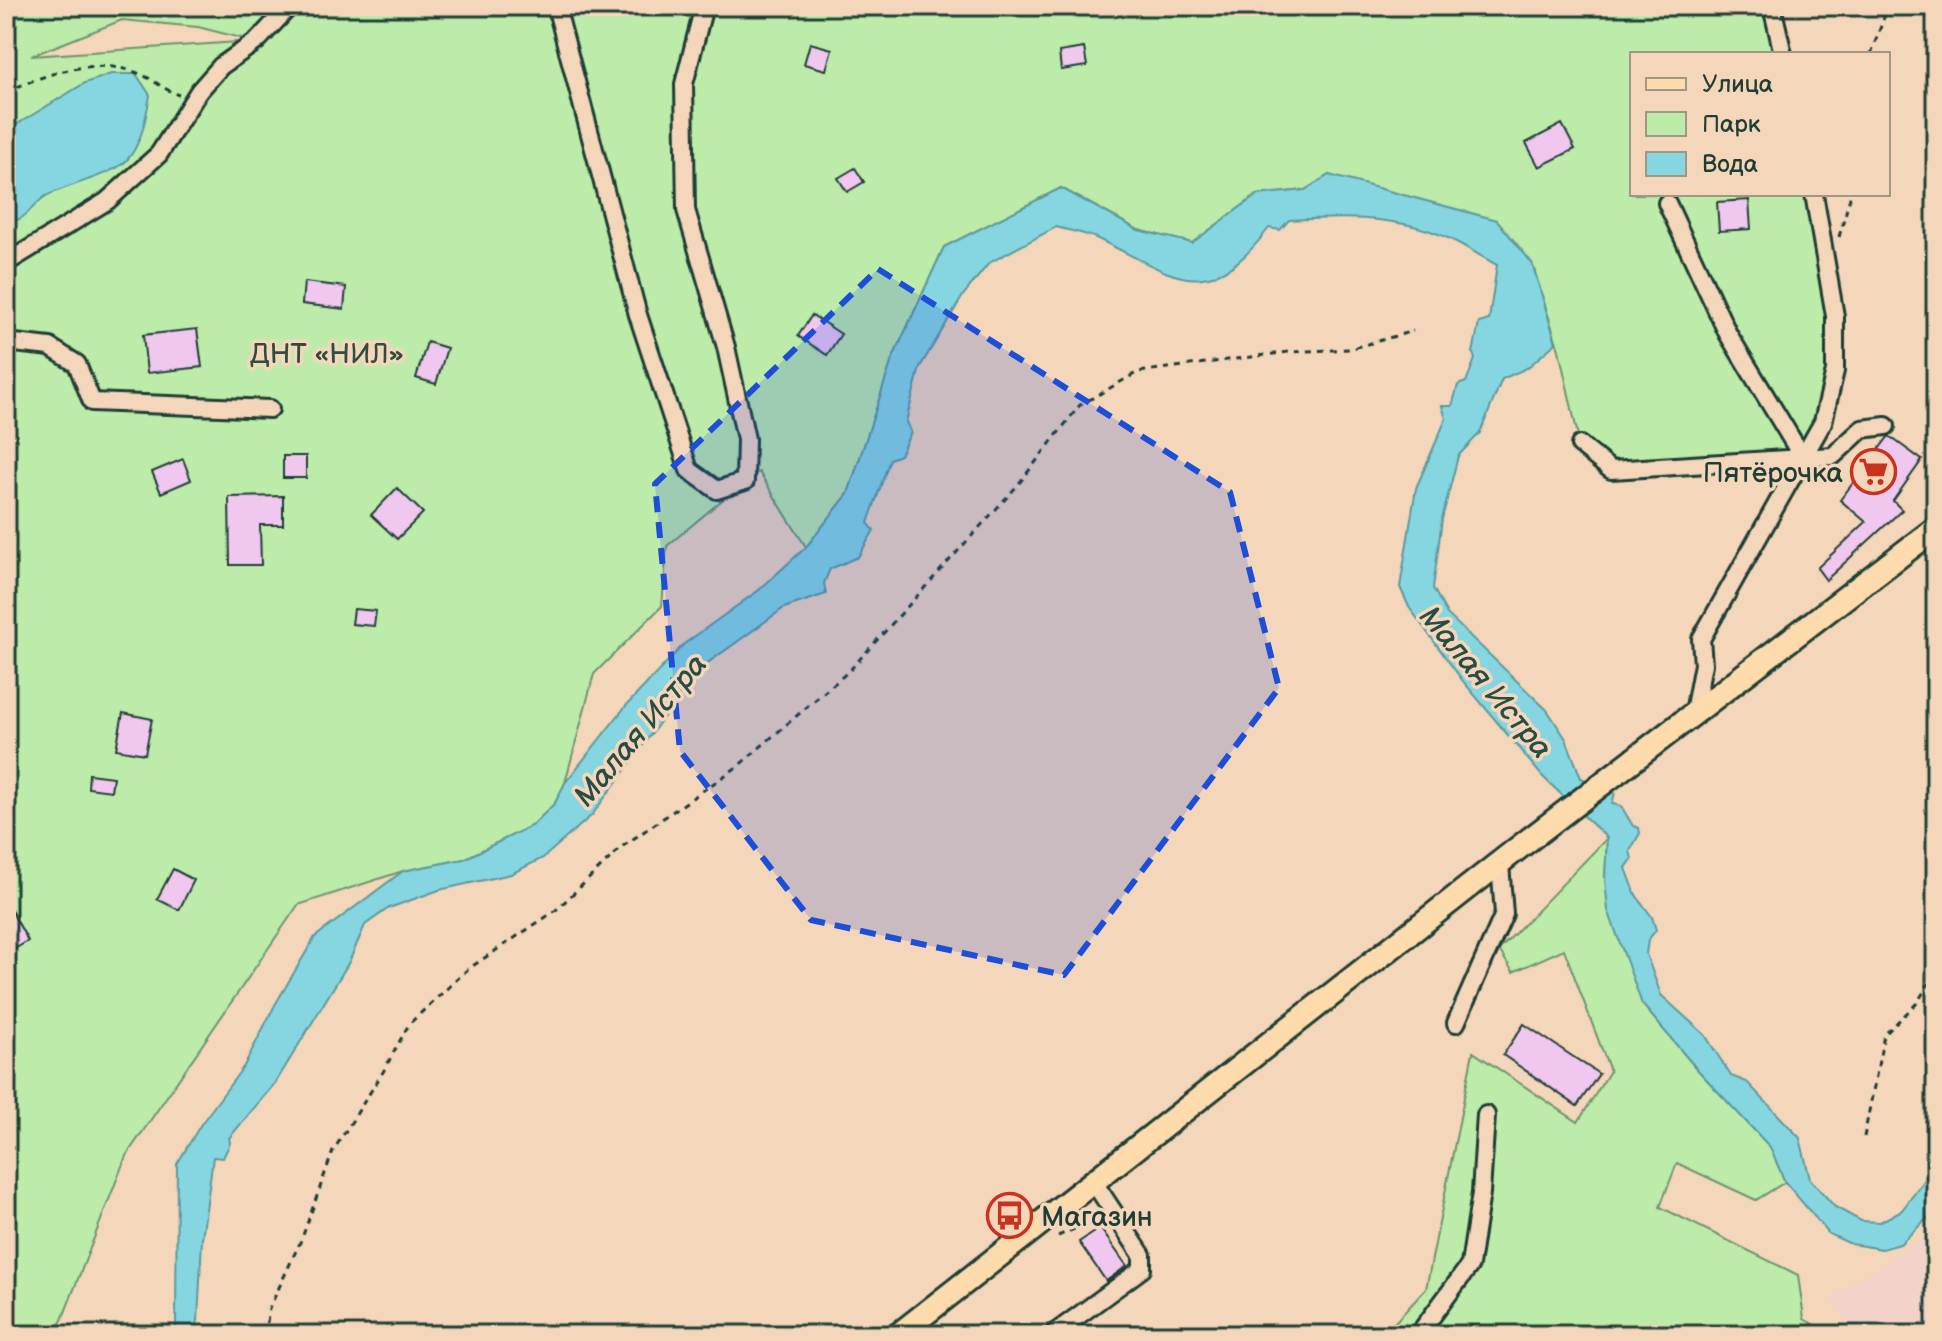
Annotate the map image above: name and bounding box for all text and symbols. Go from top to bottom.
legend [1630,52,1890,196]
text: Улица [1702,70,1773,99]
text: Парк [1702,110,1761,139]
text: Вода [1702,150,1758,179]
park label: ДНТ «НИЛ» [250,338,404,371]
supermarket icon: Пятёрочка [1850,448,1898,496]
place label: Пятёрочка [1703,457,1843,490]
water label: Малая Истра [1411,599,1559,766]
water label: Малая Истра [567,647,715,814]
bus stop icon: Магазин [986,1192,1034,1240]
place label: Магазин [1041,1201,1153,1234]

